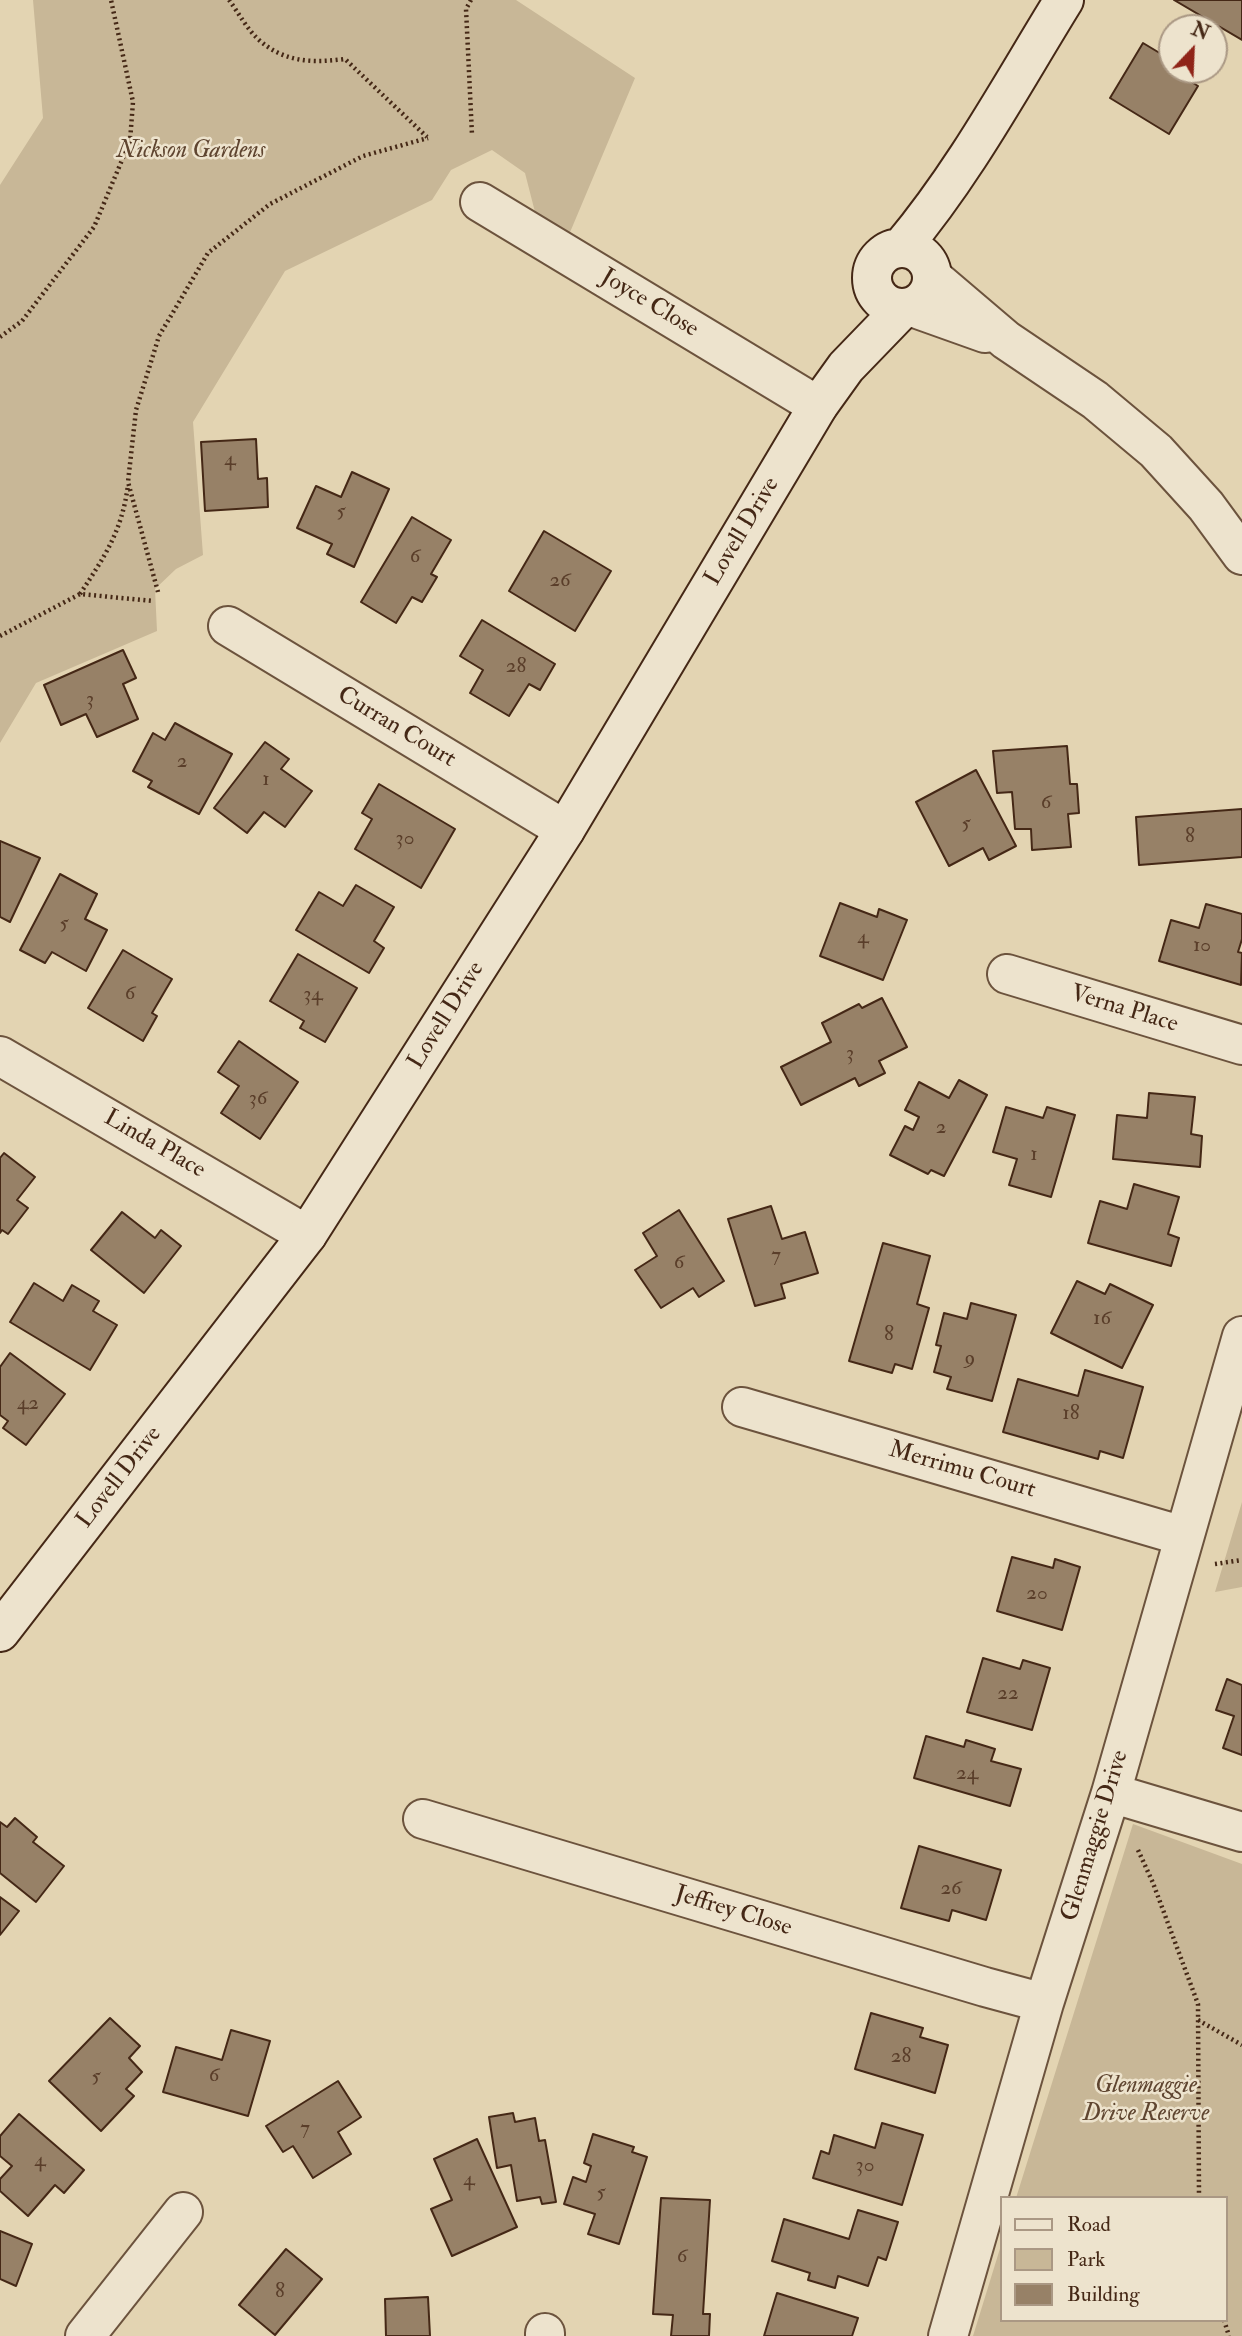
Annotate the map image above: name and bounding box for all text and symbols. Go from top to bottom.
north arrow [1158,14,1228,84]
text: N [1188,17,1213,46]
park label: Nickson Gardens [117,138,265,166]
street label: Joyce Close [595,264,703,344]
house number: 4 [224,447,236,473]
street label: Lovell Drive [699,473,787,591]
house number: 5 [336,499,346,525]
house number: 6 [410,544,420,570]
house number: 26 [549,568,571,594]
house number: 28 [506,654,526,680]
street label: Curran Court [331,681,461,775]
house number: 3 [86,687,94,713]
house number: 2 [177,749,187,775]
house number: 1 [262,767,270,793]
house number: 6 [1041,790,1051,816]
house number: 5 [961,811,971,837]
house number: 8 [1185,824,1195,850]
house number: 30 [396,826,414,852]
house number: 5 [59,911,69,937]
house number: 4 [857,925,869,951]
house number: 10 [1193,933,1211,959]
street label: Lovell Drive [403,957,491,1075]
street label: Verna Place [1067,980,1181,1040]
house number: 6 [125,981,135,1007]
house number: 34 [303,982,323,1008]
house number: 3 [846,1041,854,1067]
house number: 36 [249,1086,267,1112]
street label: Linda Place [98,1104,210,1186]
house number: 2 [936,1115,946,1141]
house number: 1 [1030,1142,1038,1168]
house number: 7 [771,1243,781,1269]
house number: 6 [674,1250,684,1276]
house number: 16 [1093,1306,1111,1332]
house number: 8 [884,1322,894,1348]
house number: 9 [965,1346,975,1372]
house number: 42 [17,1391,39,1417]
house number: 18 [1062,1401,1080,1427]
street label: Lovell Drive [71,1421,169,1535]
street label: Merrimu Court [885,1436,1039,1506]
house number: 20 [1026,1581,1048,1607]
house number: 22 [997,1681,1019,1707]
street label: Glenmaggie Drive [1056,1747,1136,1925]
house number: 24 [956,1761,978,1787]
house number: 26 [940,1876,962,1902]
street label: Jeffrey Close [671,1881,795,1943]
house number: 28 [891,2044,911,2070]
house number: 6 [209,2063,219,2089]
house number: 5 [91,2064,101,2090]
park label: Glenmaggie Drive Reserve [1083,2073,1209,2129]
house number: 7 [300,2116,310,2142]
house number: 4 [34,2148,46,2174]
house number: 30 [856,2153,874,2179]
house number: 4 [463,2167,475,2193]
house number: 5 [596,2180,606,2206]
legend [1000,2196,1228,2322]
text: Road [1067,2211,1111,2238]
house number: 6 [677,2244,687,2270]
text: Park [1067,2246,1105,2273]
house number: 8 [275,2279,285,2305]
text: Building [1067,2281,1140,2308]

